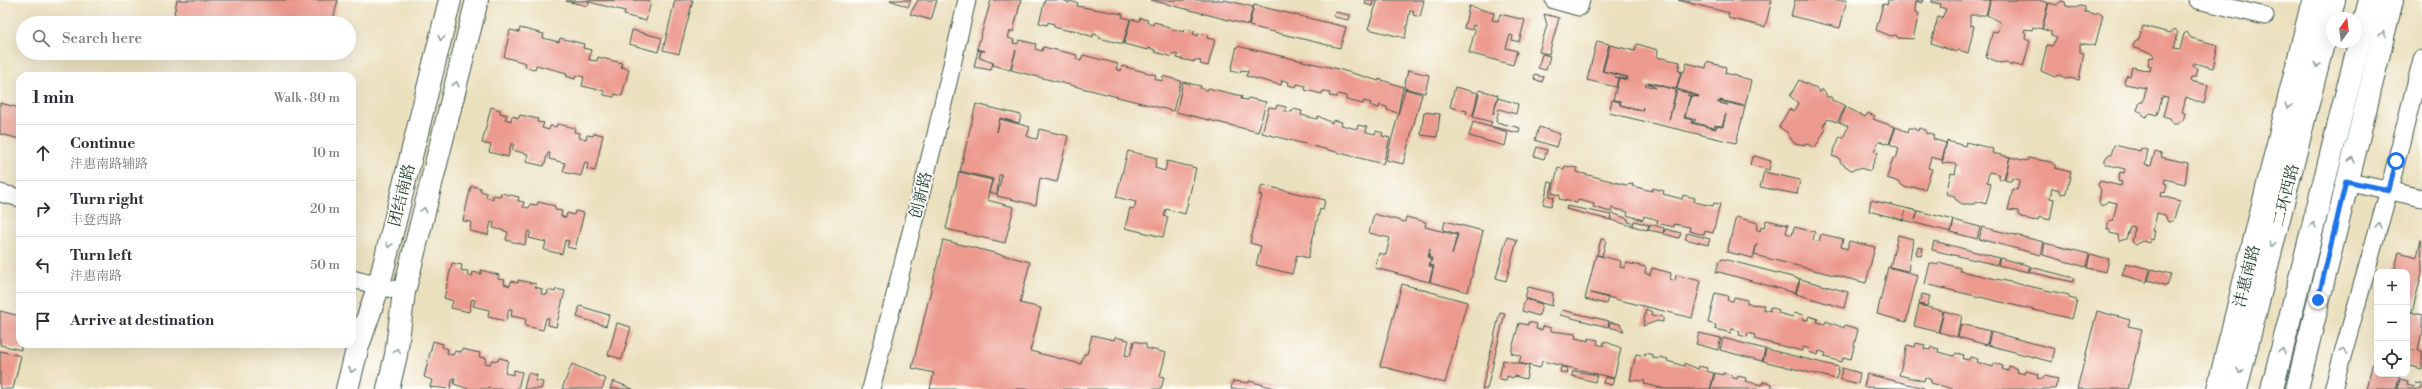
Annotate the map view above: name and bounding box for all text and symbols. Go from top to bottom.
north arrow [2326,12,2362,48]
search box [16,16,356,60]
icon: search [30,27,52,49]
text: Search here [62,29,142,48]
one-way arrow [2378,31,2387,38]
one-way arrow [437,35,445,41]
one-way arrow [2314,62,2322,68]
one-way arrow [452,81,460,87]
text: 1 min [32,87,74,109]
text: Walk · 80 m [274,90,340,106]
one-way arrow [2284,103,2292,109]
text: Continue [70,134,135,153]
icon: ahead [32,142,54,164]
text: 10 m [312,145,340,161]
route start [2387,152,2405,170]
text: 沣惠南路辅路 [70,156,148,172]
one-way arrow [2347,157,2355,164]
street label: 团结南路 [385,162,419,229]
street label: 二环西路 [2269,162,2303,229]
street label: 创新路 [905,170,936,221]
text: Turn right [70,190,144,209]
icon: right [32,198,54,220]
text: 20 m [310,201,340,217]
one-way arrow [420,207,428,213]
text: 丰登西路 [70,212,122,228]
one-way arrow [2308,222,2317,229]
one-way arrow [2374,223,2383,230]
one-way arrow [385,242,394,249]
one-way arrow [2269,242,2277,249]
street label: 沣惠南路 [2230,243,2264,310]
text: Turn left [70,246,132,265]
icon: left [32,254,54,276]
text: 50 m [310,257,340,273]
text: 沣惠南路 [70,268,122,284]
map controls [2374,269,2410,377]
button: + [2374,269,2410,305]
route end [2309,291,2327,309]
button: − [2374,305,2410,341]
icon: arrive [32,310,54,332]
text: Arrive at destination [70,311,214,330]
button: locate [2374,341,2410,377]
one-way arrow [392,348,401,354]
one-way arrow [2277,348,2285,354]
one-way arrow [2339,348,2348,355]
one-way arrow [348,367,356,373]
one-way arrow [2237,368,2245,375]

